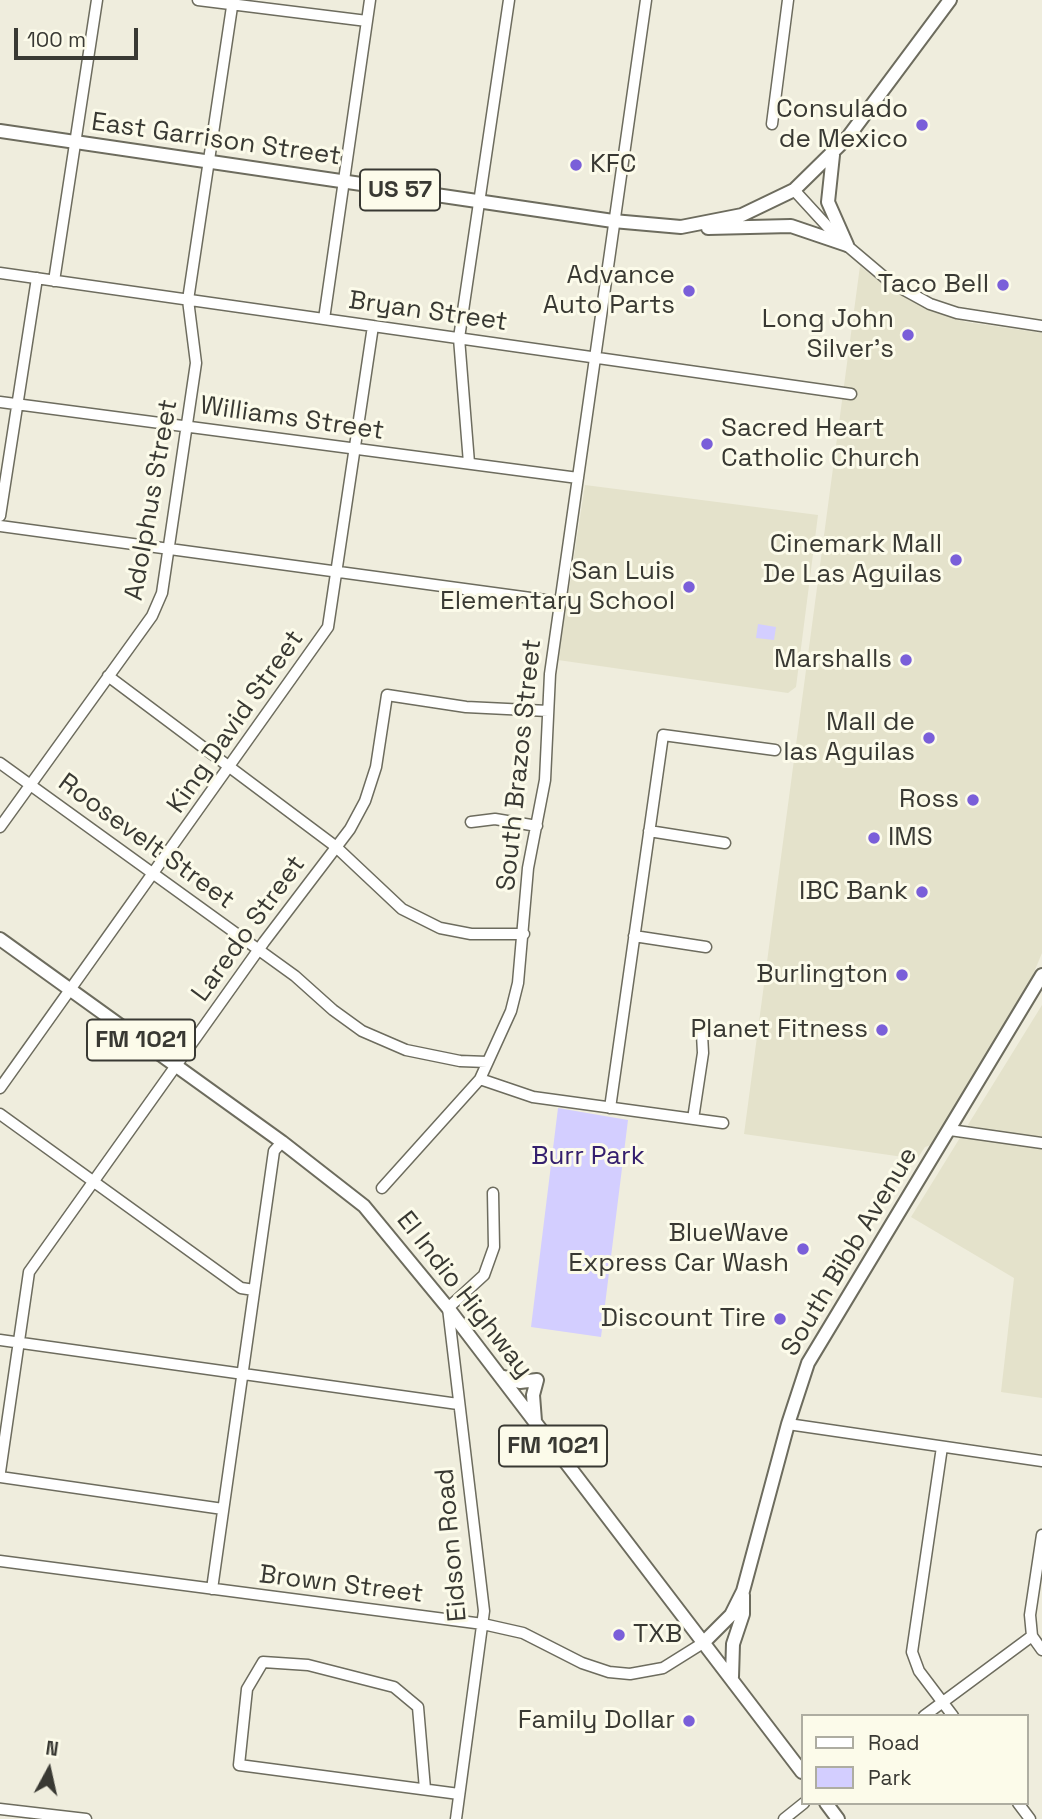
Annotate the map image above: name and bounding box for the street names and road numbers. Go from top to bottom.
street label: East Garrison Street [89,107,343,173]
road number: US 57 [360,170,440,210]
street label: Bryan Street [347,285,509,339]
street label: Williams Street [198,391,386,447]
street label: Adolphus Street [119,397,185,603]
street label: King David Street [161,624,311,820]
street label: South Brazos Street [491,638,549,892]
street label: Roosevelt Street [52,768,240,916]
street label: Laredo Street [186,850,312,1008]
road number: FM 1021 [87,1020,195,1060]
street label: South Bibb Avenue [775,1142,925,1362]
street label: El Indio Highway [389,1205,539,1385]
road number: FM 1021 [499,1426,607,1466]
street label: Eidson Road [430,1467,474,1623]
street label: Brown Street [257,1559,425,1611]

